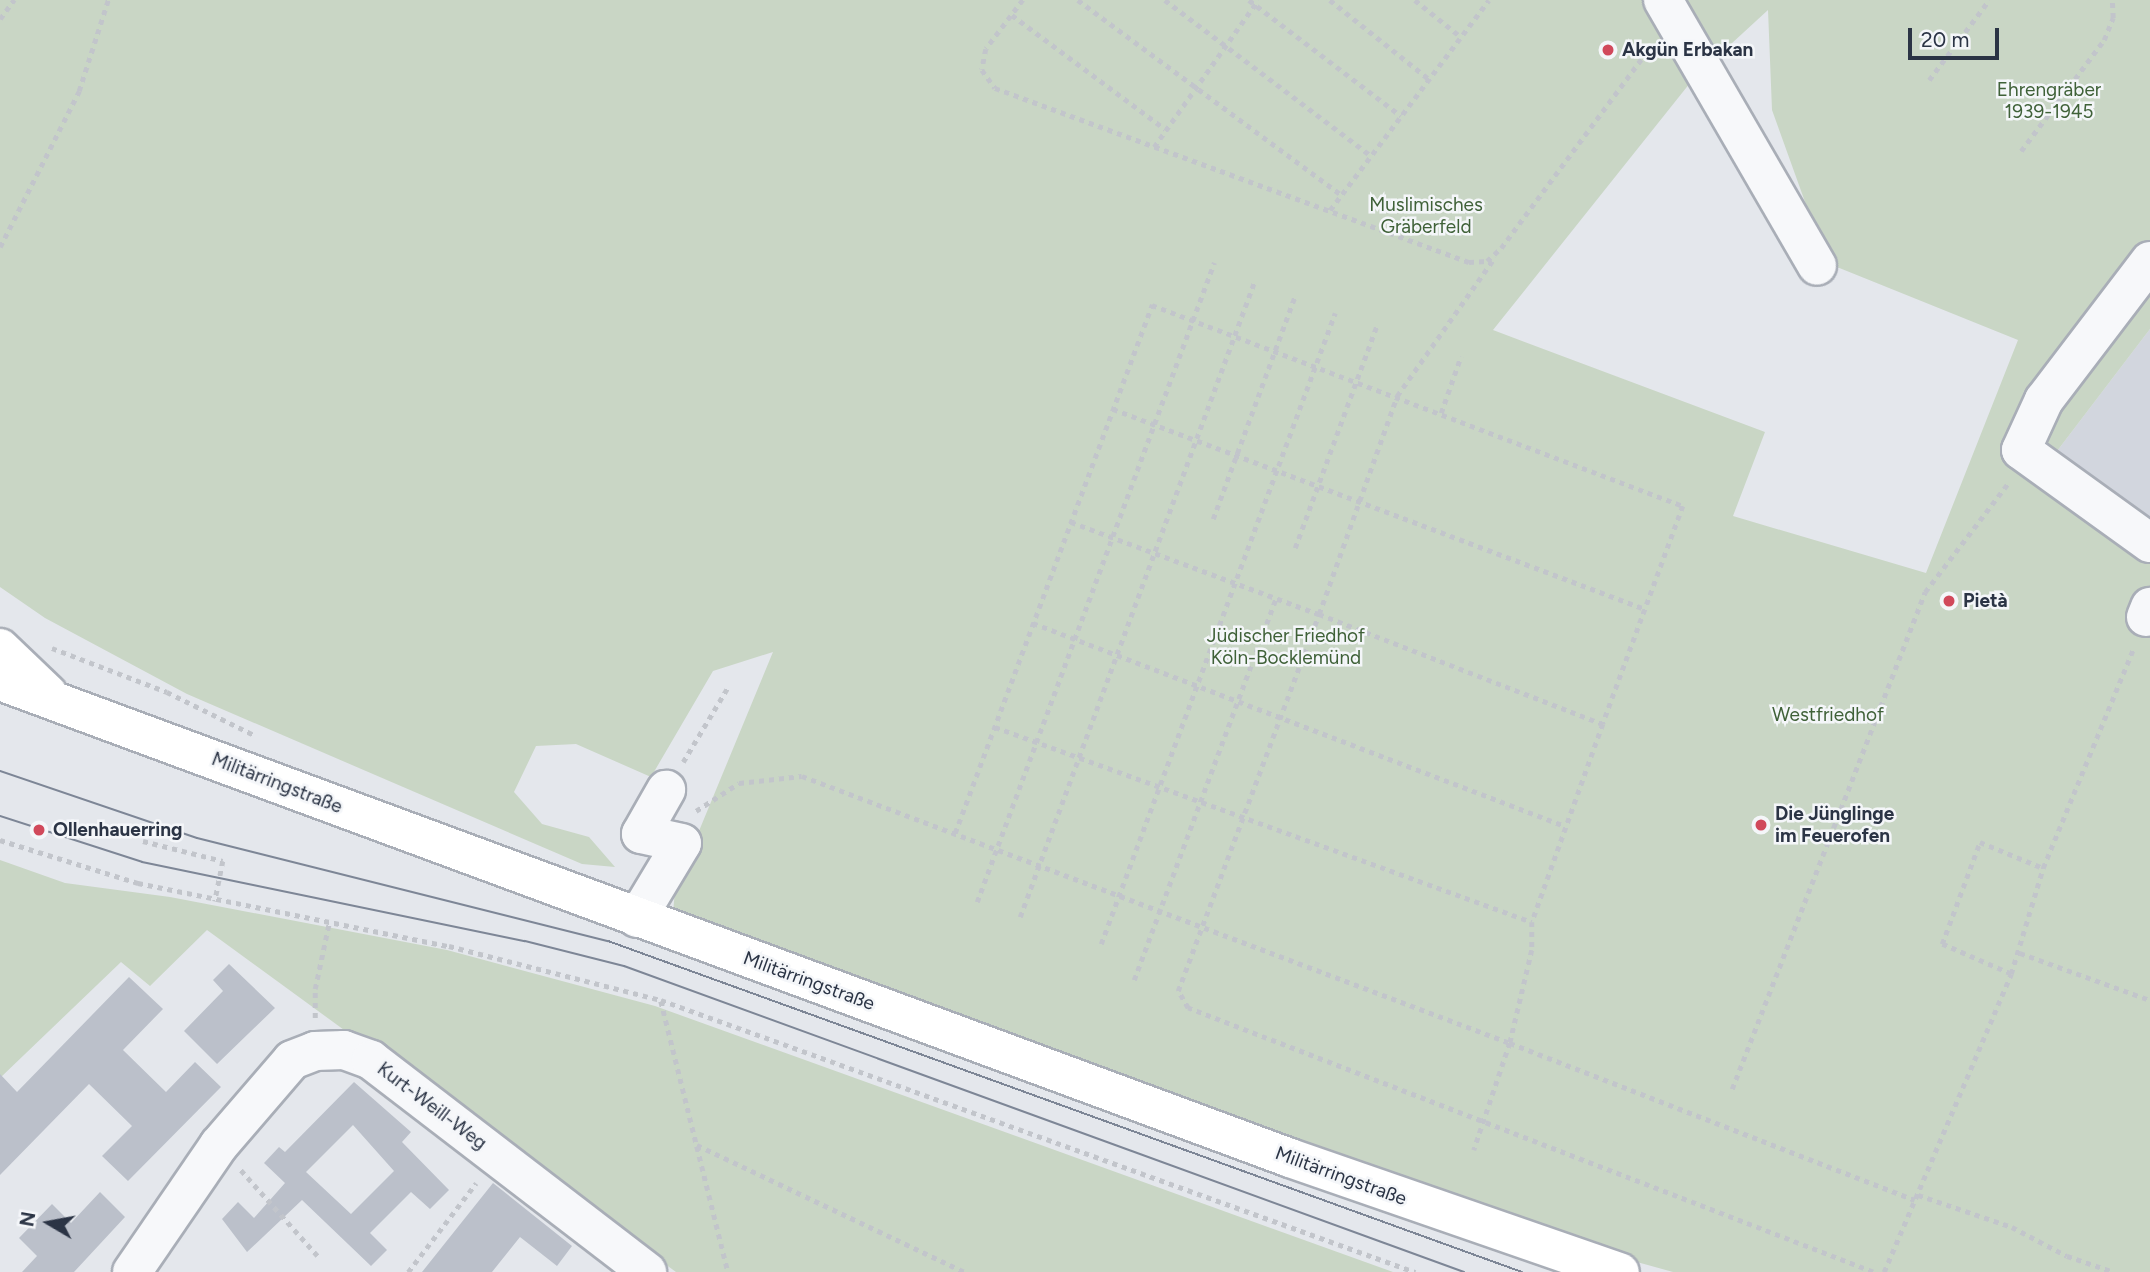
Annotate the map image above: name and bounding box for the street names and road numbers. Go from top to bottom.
street label: Militärringstraße [208,748,346,818]
street label: Militärringstraße [740,947,878,1015]
street label: Kurt-Weill-Weg [373,1057,491,1155]
street label: Militärringstraße [1272,1142,1410,1210]

